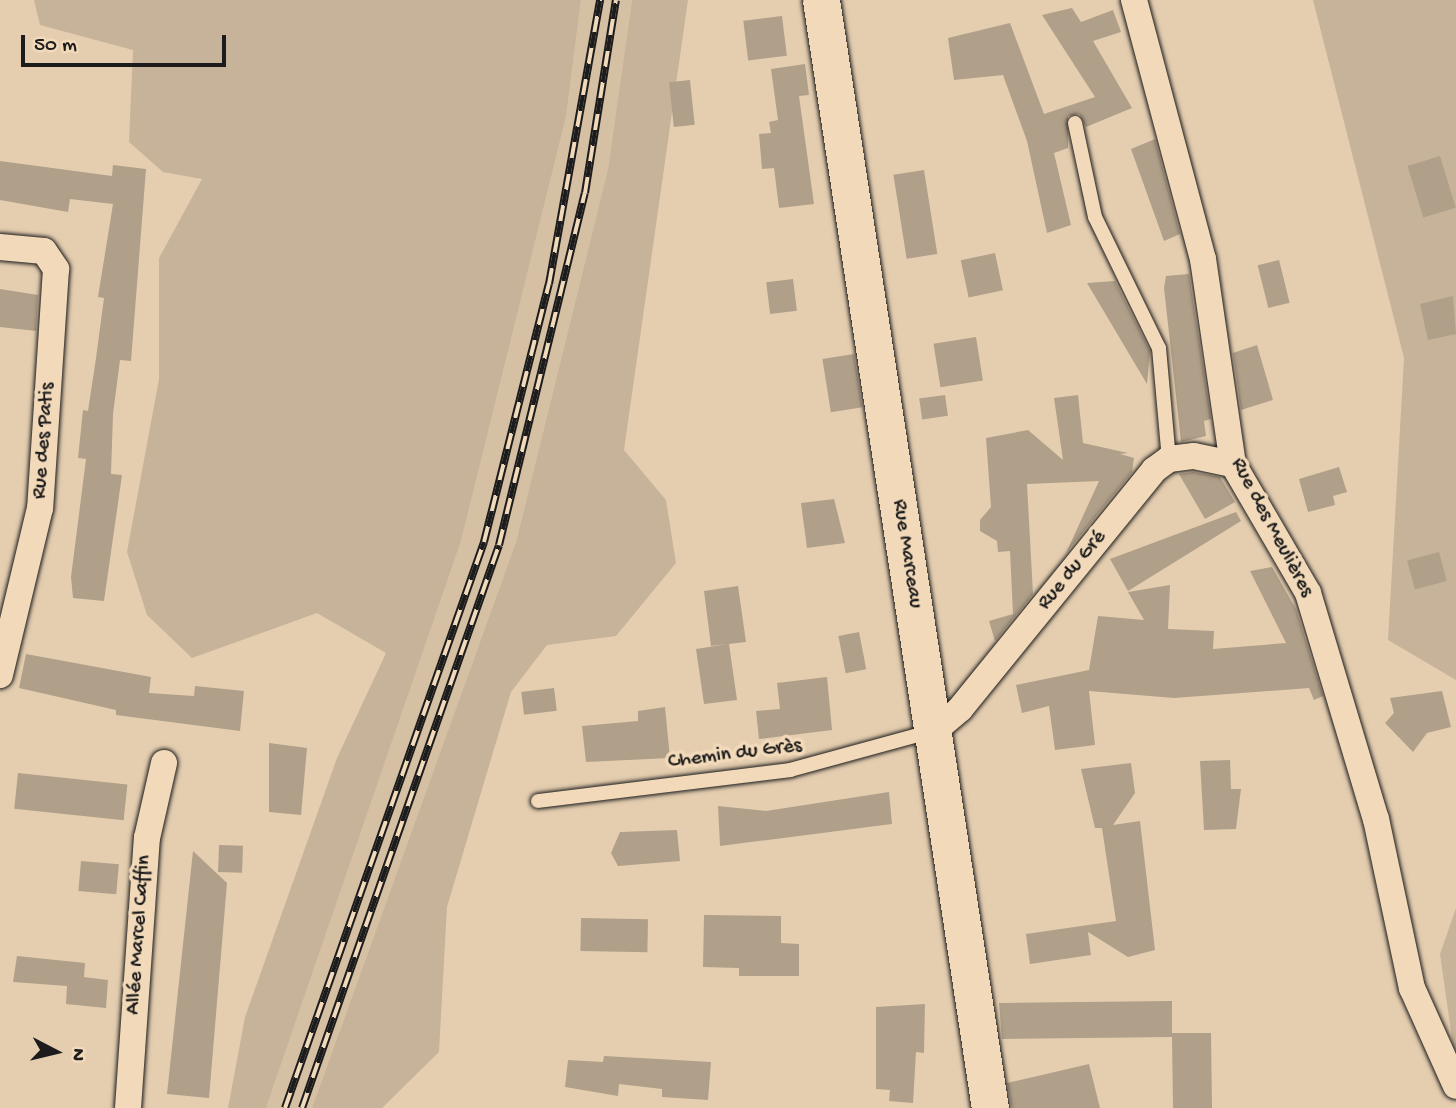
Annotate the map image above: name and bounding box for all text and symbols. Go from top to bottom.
scale bar [24,21,229,65]
text: 50 m [34,34,77,59]
street label: Rue des Patis [28,382,62,500]
street label: Rue des Meulières [1224,454,1318,602]
street label: Rue Marceau [885,498,927,610]
street label: Rue du Gré [1033,526,1113,616]
street label: Chemin du Grès [667,734,803,776]
street label: Allée Marcel Caffin [122,854,158,1016]
north arrow [21,1017,91,1087]
text: N [65,1047,90,1062]

